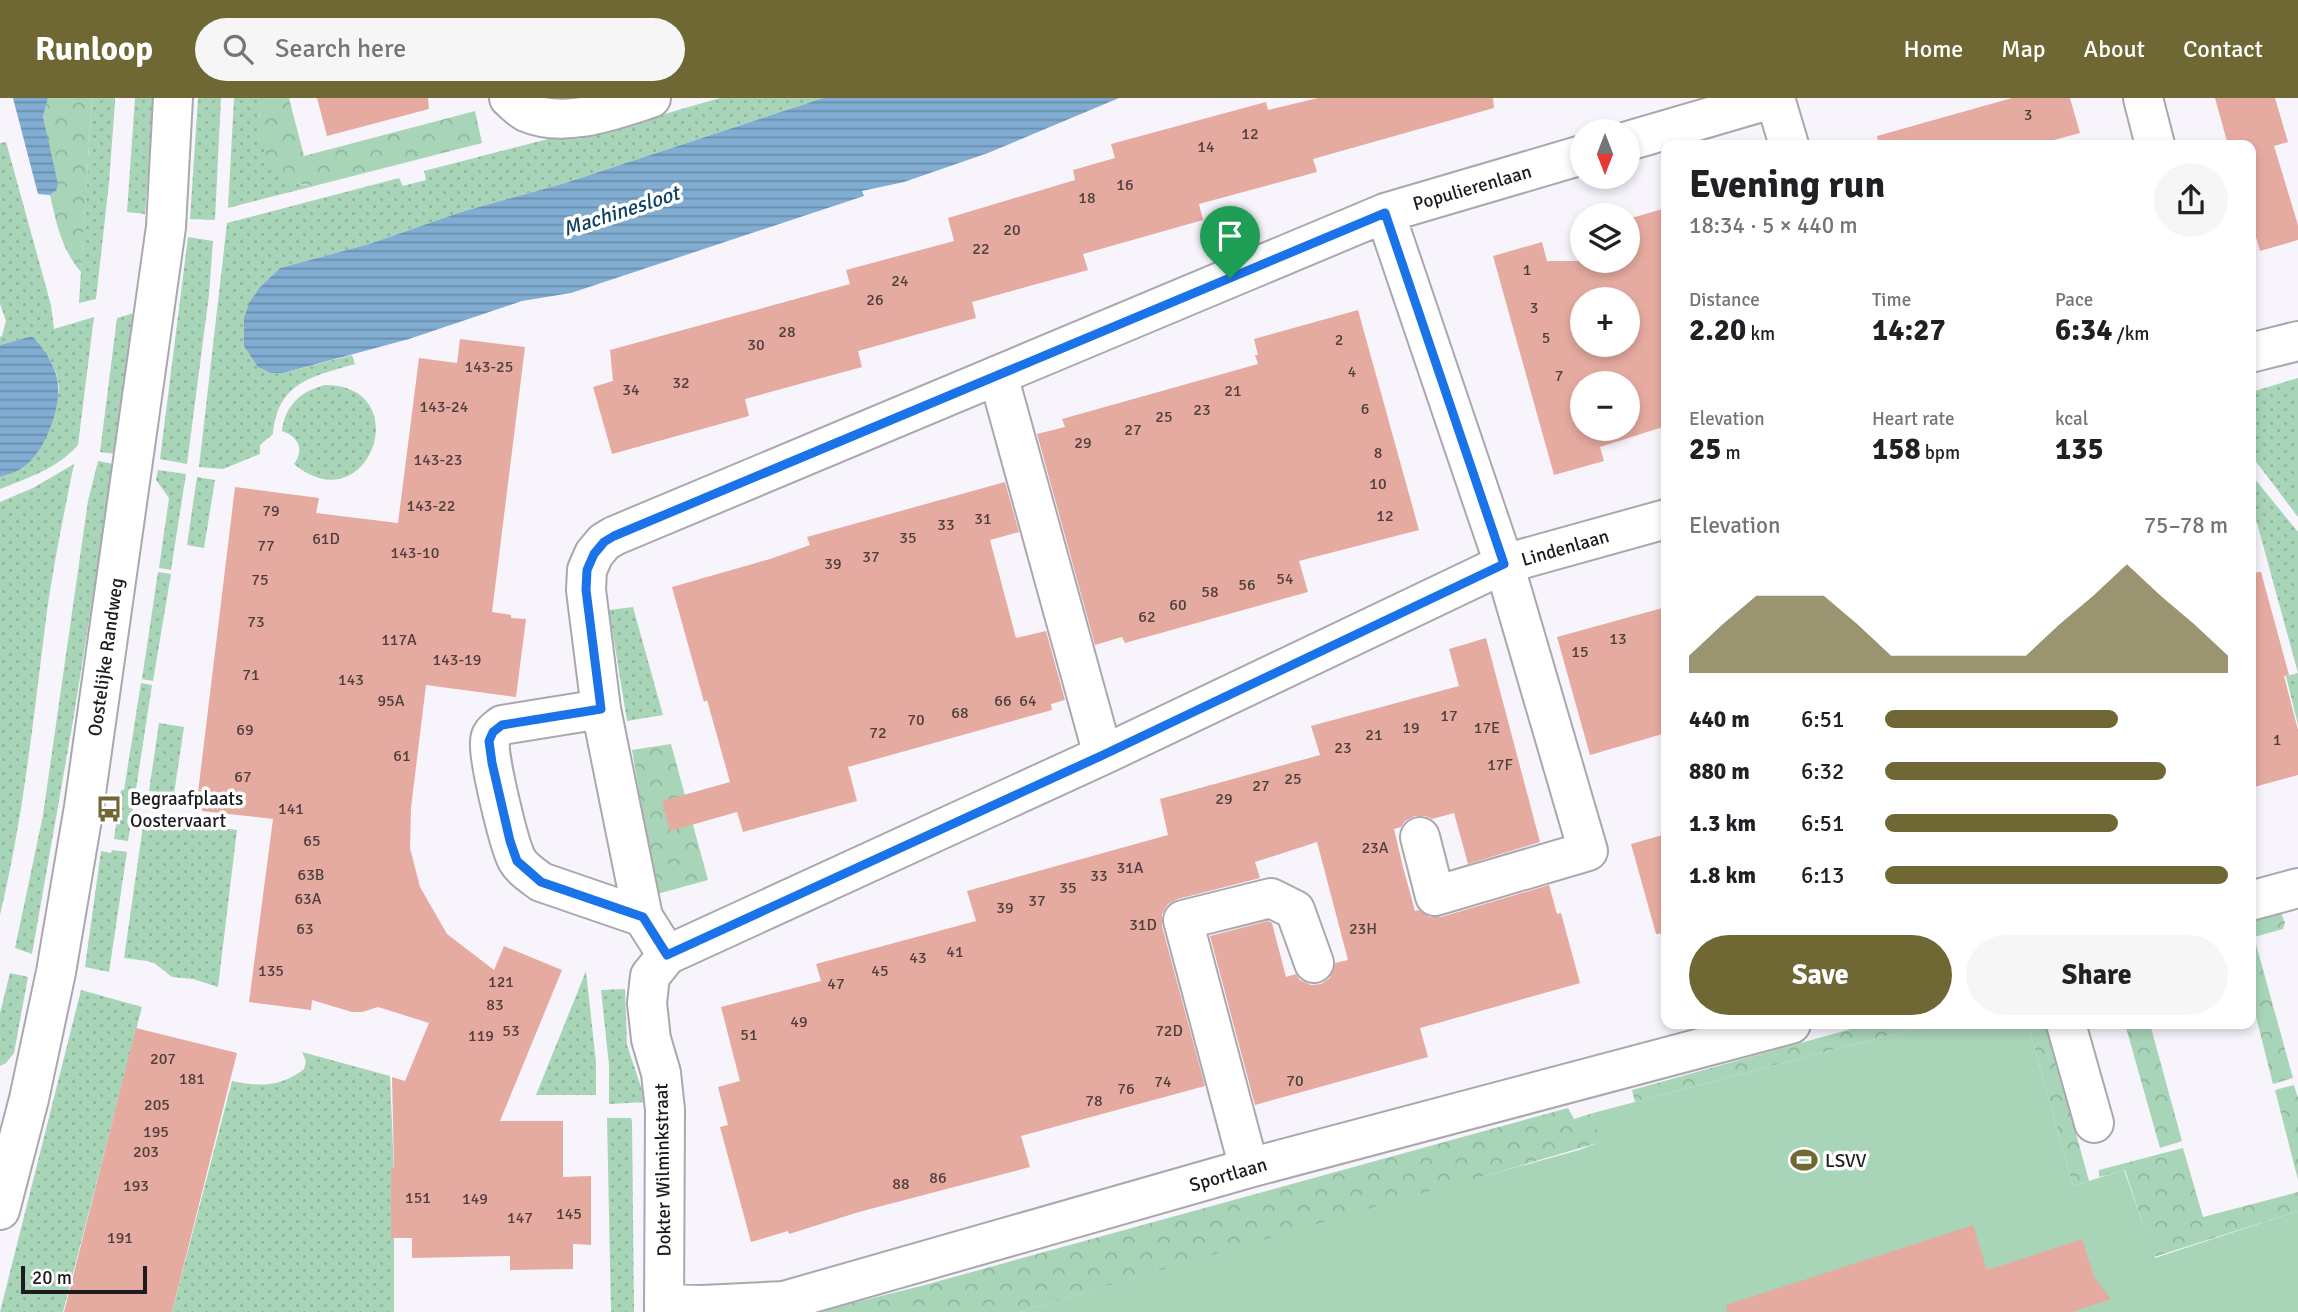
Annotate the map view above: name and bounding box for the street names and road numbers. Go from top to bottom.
street label: Populierenlaan [1410,160,1534,216]
street label: Lindenlaan [1519,524,1612,572]
street label: Oostelijke Randweg [83,576,129,738]
street label: Dokter Wilminkstraat [649,1083,677,1257]
street label: Sportlaan [1187,1152,1270,1197]

